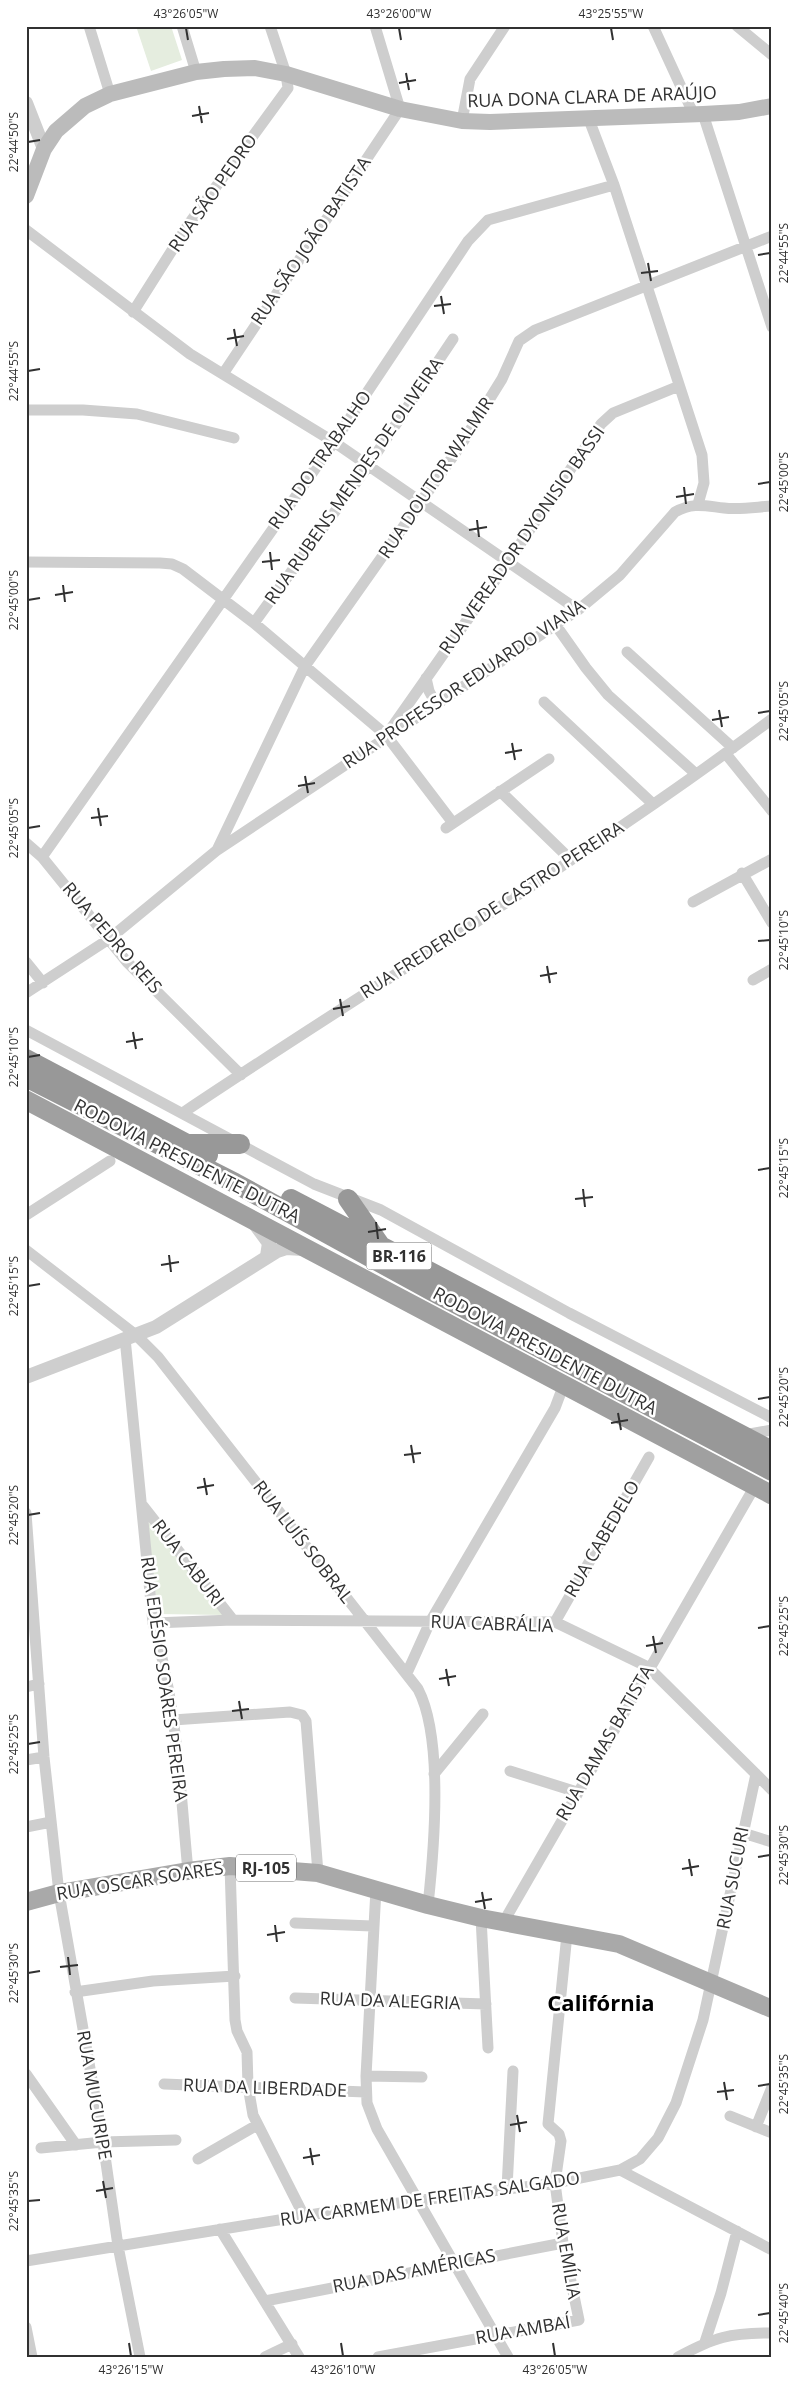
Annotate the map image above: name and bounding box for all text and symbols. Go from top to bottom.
text: 43°26'05"W [154,5,218,22]
text: 43°26'00"W [367,5,431,22]
text: 43°25'55"W [579,5,643,22]
street label: RUA DONA CLARA DE ARAÚJO [467,80,717,112]
text: 22°44'50"S [5,112,22,172]
street label: RUA SÃO PEDRO [162,129,262,256]
street label: RUA SÃO JOÃO BATISTA [245,151,376,329]
text: 22°44'55"S [775,223,792,283]
text: 22°44'55"S [5,341,22,401]
street label: RUA RUBENS MENDES DE OLIVEIRA [258,352,448,609]
street label: RUA DO TRABALHO [262,385,376,534]
street label: RUA DOUTOR WALMIR [372,392,498,563]
street label: RUA VEREADOR DYONISIO BASSI [433,421,609,658]
text: 22°45'00"S [775,452,792,512]
text: 22°45'00"S [5,570,22,630]
street label: RUA PROFESSOR EDUARDO VIANA [338,592,590,774]
text: 22°45'05"S [775,681,792,741]
text: 22°45'05"S [5,798,22,858]
street label: RUA FREDERICO DE CASTRO PEREIRA [355,815,628,1003]
street label: RUA PEDRO REIS [58,877,168,998]
text: 22°45'10"S [775,910,792,970]
text: 22°45'10"S [5,1027,22,1087]
street label: RODOVIA PRESIDENTE DUTRA [70,1093,305,1228]
text: 22°45'15"S [775,1138,792,1198]
road number: BR-116 [366,1242,432,1270]
text: 22°45'15"S [5,1256,22,1316]
street label: RODOVIA PRESIDENTE DUTRA [429,1281,662,1420]
text: 22°45'20"S [775,1367,792,1427]
street label: RUA LUÍS SOBRAL [248,1475,359,1608]
street label: RUA CABEDELO [558,1476,644,1601]
text: 22°45'20"S [5,1485,22,1545]
street label: RUA CABURI [147,1514,230,1611]
street label: RUA EDÉSIO SOARES PEREIRA [136,1555,194,1804]
text: 22°45'25"S [775,1596,792,1656]
street label: RUA CABRÁLIA [430,1609,554,1637]
street label: RUA DAMAS BATISTA [550,1660,659,1825]
text: 22°45'25"S [5,1714,22,1774]
street label: RUA SUCURI [710,1825,754,1931]
text: 22°45'30"S [775,1825,792,1885]
street label: RUA OSCAR SOARES [55,1855,225,1905]
road number: RJ-105 [236,1855,296,1882]
text: 22°45'30"S [5,1943,22,2003]
street label: RUA DA ALEGRIA [319,1986,461,2014]
district label: Califórnia [547,1987,655,2017]
street label: RUA MUCURIPE [72,2028,118,2161]
text: 22°45'35"S [775,2054,792,2114]
street label: RUA DA LIBERDADE [183,2072,347,2102]
street label: RUA CARMEM DE FREITAS SALGADO [278,2165,581,2231]
text: 22°45'35"S [5,2171,22,2231]
street label: RUA EMÍLIA [547,2201,587,2301]
street label: RUA DAS AMÉRICAS [330,2242,497,2298]
text: 22°45'40"S [775,2283,792,2343]
street label: RUA AMBAÍ [474,2309,573,2349]
text: 43°26'15"W [99,2361,163,2378]
text: 43°26'10"W [311,2361,375,2378]
text: 43°26'05"W [523,2361,587,2378]

